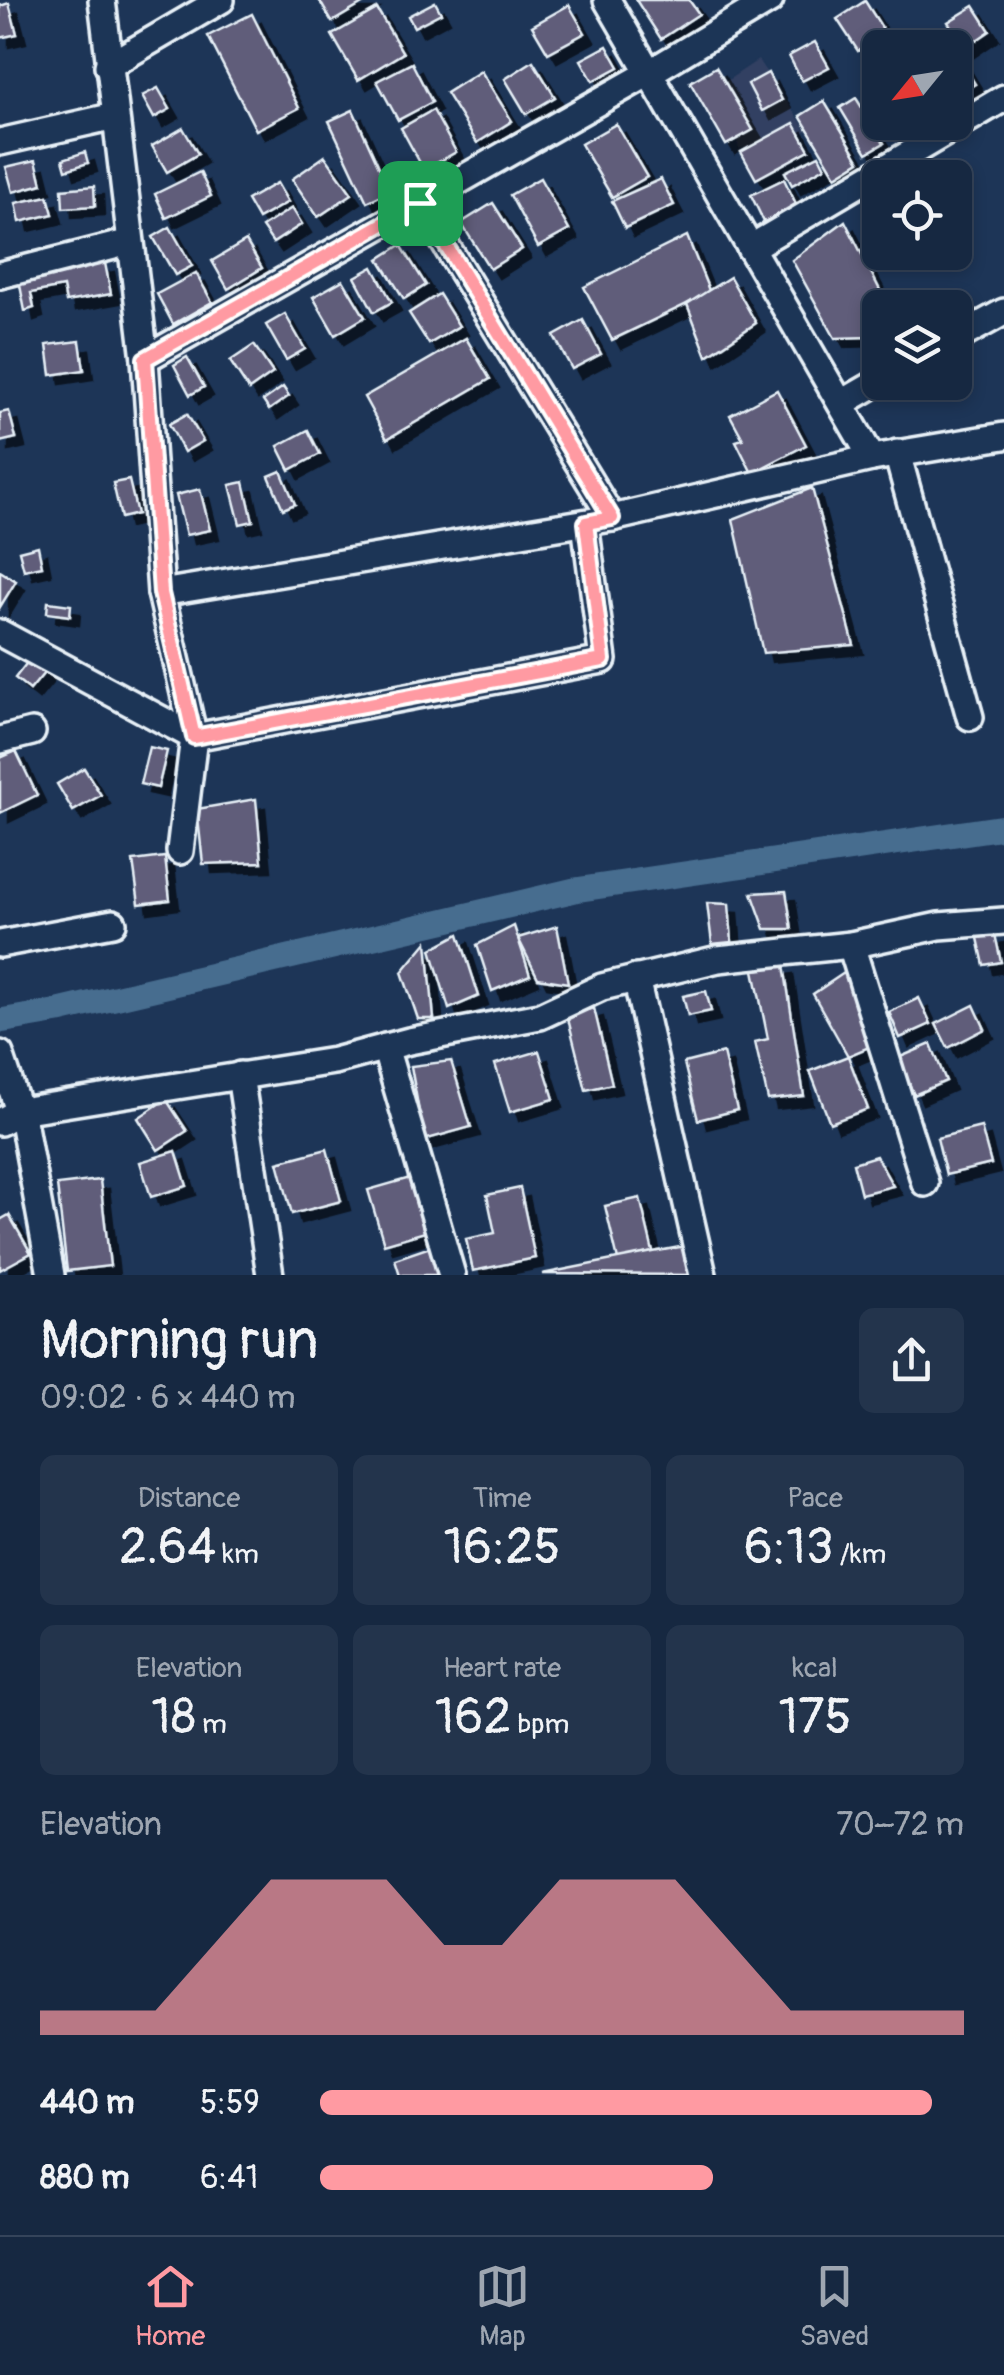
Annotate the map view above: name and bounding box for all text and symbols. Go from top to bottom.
north arrow [862,30,972,140]
map controls [862,30,972,400]
button: locate [862,160,972,270]
pin [378,161,463,246]
icon: arrive [393,176,448,231]
button: layers [862,290,972,400]
text: Morning run [40,1306,318,1375]
button: share [859,1308,964,1413]
text: 09:02 · 6 × 440 m [40,1378,295,1418]
text: Distance [138,1481,240,1516]
text: Time [473,1481,531,1516]
text: Pace [787,1481,843,1516]
text: 2.64 [119,1516,216,1579]
text: 16:25 [443,1516,561,1579]
text: 6:13 [744,1516,834,1579]
text: km [216,1537,259,1572]
text: /km [834,1537,886,1572]
text: Elevation [136,1651,242,1686]
text: Heart rate [443,1651,561,1686]
text: kcal [792,1651,838,1686]
text: 18 [151,1686,196,1749]
text: 162 [435,1686,511,1749]
text: 175 [778,1686,852,1749]
text: m [196,1707,227,1742]
text: bpm [511,1707,569,1742]
text: Elevation [40,1805,162,1845]
text: 70–72 m [836,1805,964,1845]
text: 440 m [40,2083,134,2123]
text: 5:59 [200,2083,260,2123]
text: 880 m [40,2158,129,2198]
text: 6:41 [200,2158,258,2198]
tab: Home [135,2259,205,2354]
tab: Map [475,2259,530,2354]
tab: Saved [800,2259,869,2354]

